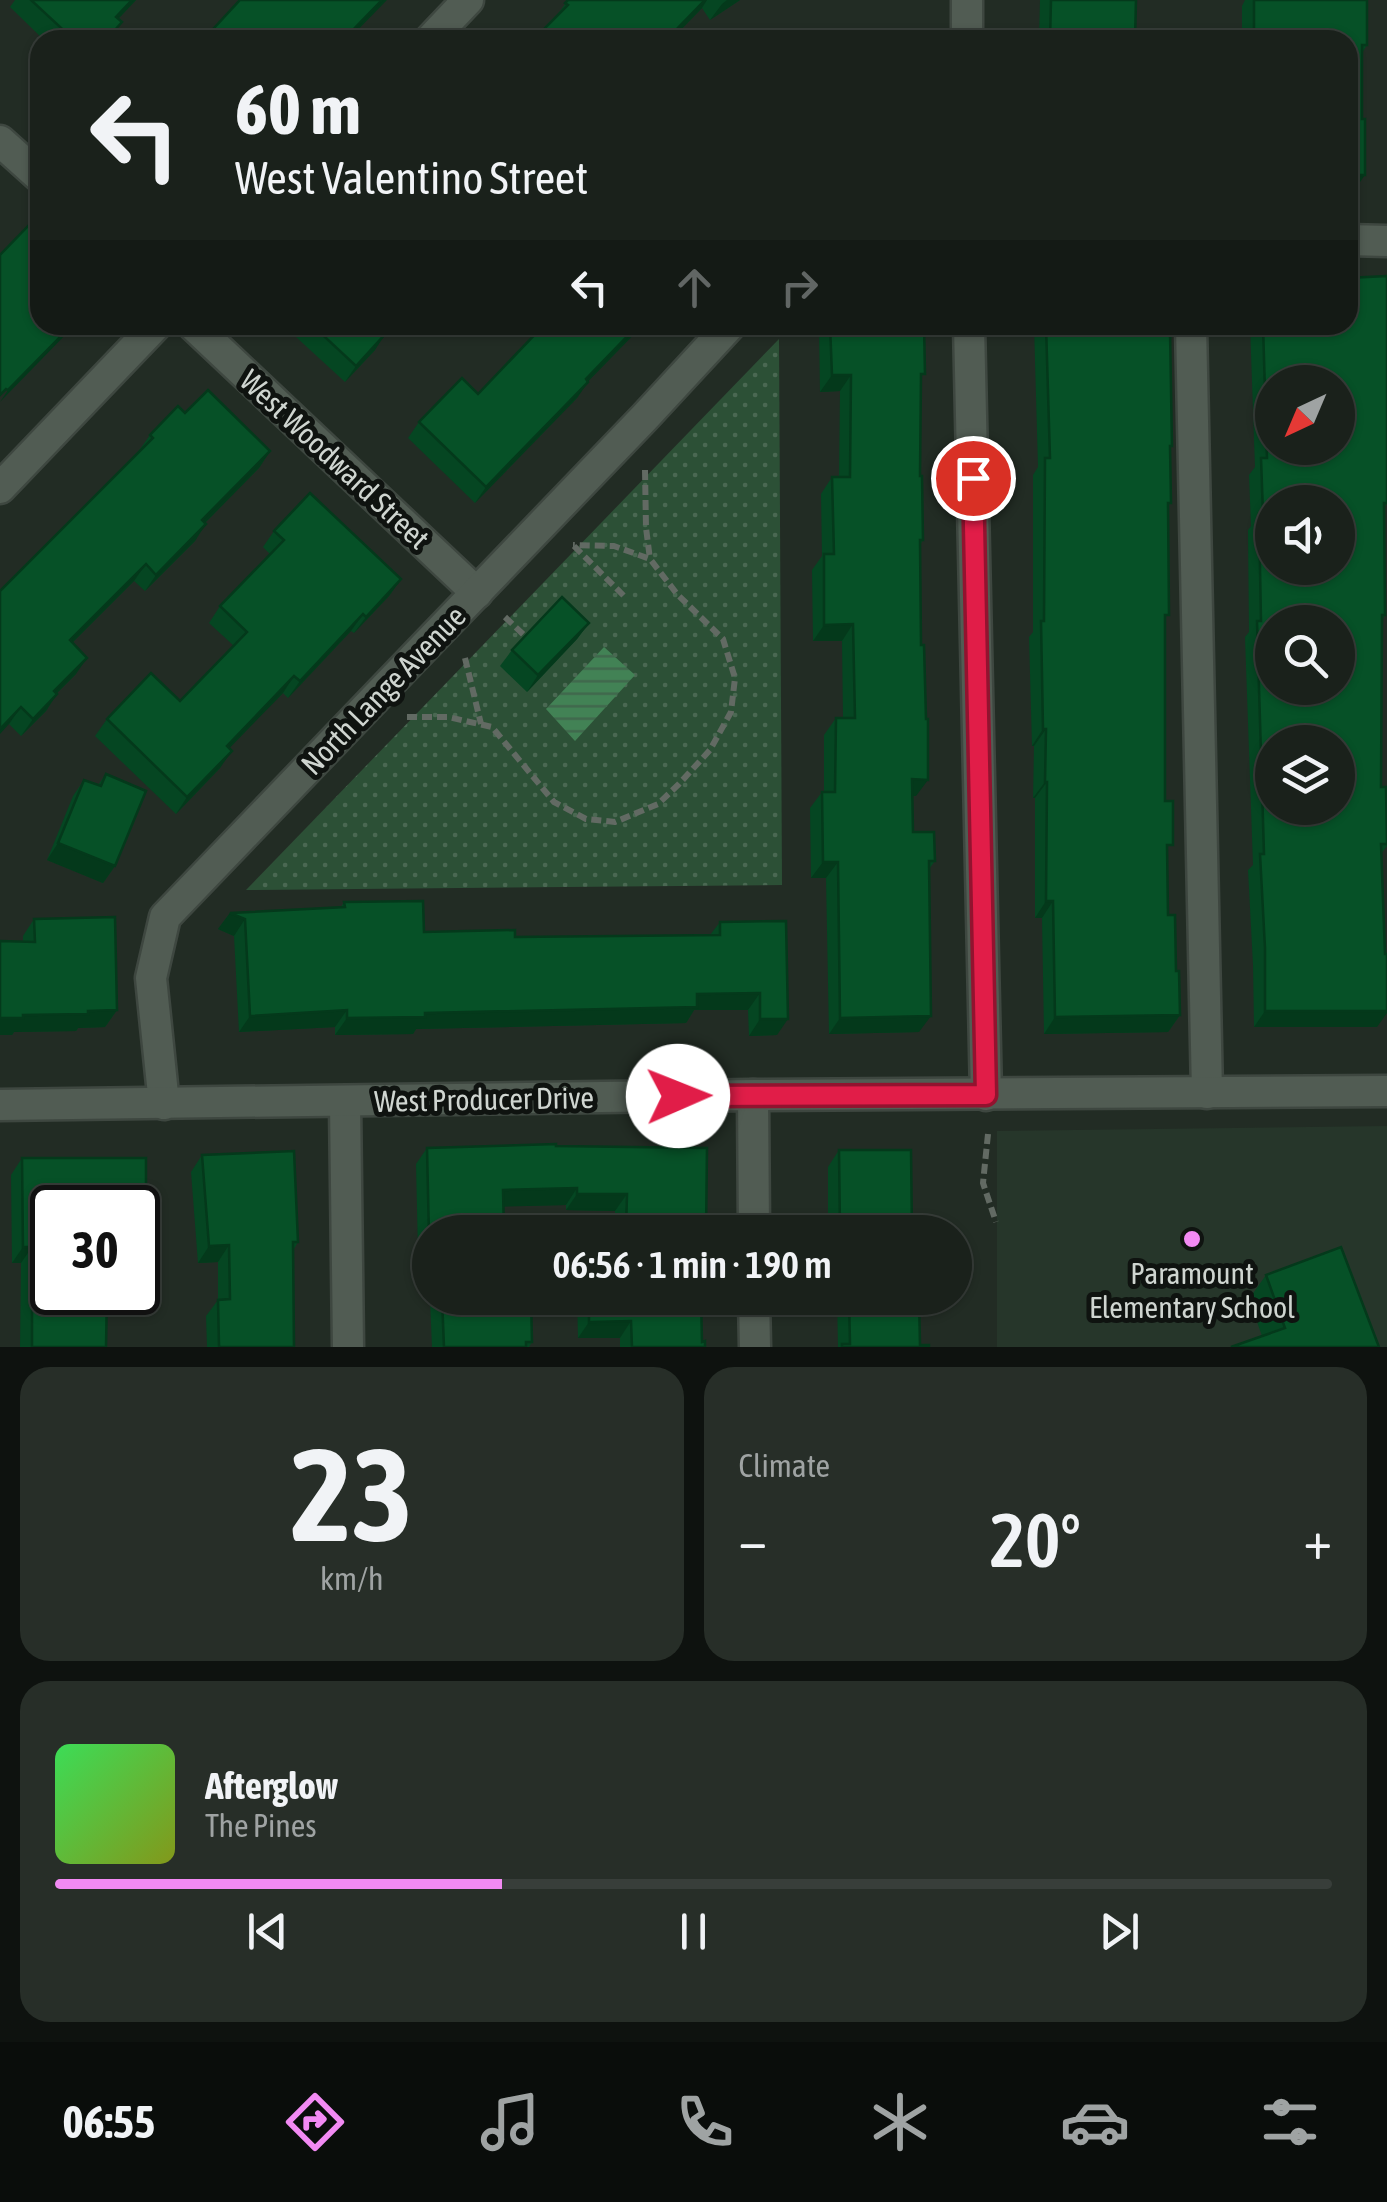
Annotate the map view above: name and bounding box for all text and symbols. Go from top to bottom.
text: 60 m [235,69,361,149]
icon: left [70,70,200,200]
text: West Valentino Street [235,152,588,204]
icon: left [562,260,617,315]
icon: ahead [667,260,722,315]
icon: right [772,260,827,315]
street label: West Woodward Street [234,363,436,555]
north arrow [1255,365,1355,465]
map controls [1255,365,1355,825]
pin [931,436,1016,521]
icon: arrive [946,451,1001,506]
button: sound [1255,485,1355,585]
street label: North Lange Avenue [294,599,472,781]
button: search [1255,605,1355,705]
button: layers [1255,725,1355,825]
position arrow [626,1044,730,1148]
street label: West Producer Drive [374,1080,594,1118]
speed limit sign: 30 [30,1185,160,1315]
marker: Paramount Elementary School [1181,1228,1203,1250]
text: 06:56 · 1 min · 190 m [552,1243,832,1286]
place label: Paramount Elementary School [1089,1256,1295,1324]
text: 23 [291,1420,413,1569]
text: Climate [739,1447,830,1484]
text: 20° [990,1497,1081,1583]
text: − [739,1508,767,1571]
text: + [1303,1508,1332,1571]
text: km/h [320,1560,383,1597]
text: Afterglow [205,1764,338,1807]
text: The Pines [205,1807,317,1844]
icon: previous [240,1904,295,1959]
icon: pause [666,1904,721,1959]
icon: next [1092,1904,1147,1959]
icon: directions [280,2087,350,2157]
icon: music [475,2087,545,2157]
icon: phone [670,2087,740,2157]
icon: climate [865,2087,935,2157]
icon: car [1060,2087,1130,2157]
icon: filters [1255,2087,1325,2157]
text: 06:55 [62,2096,155,2148]

